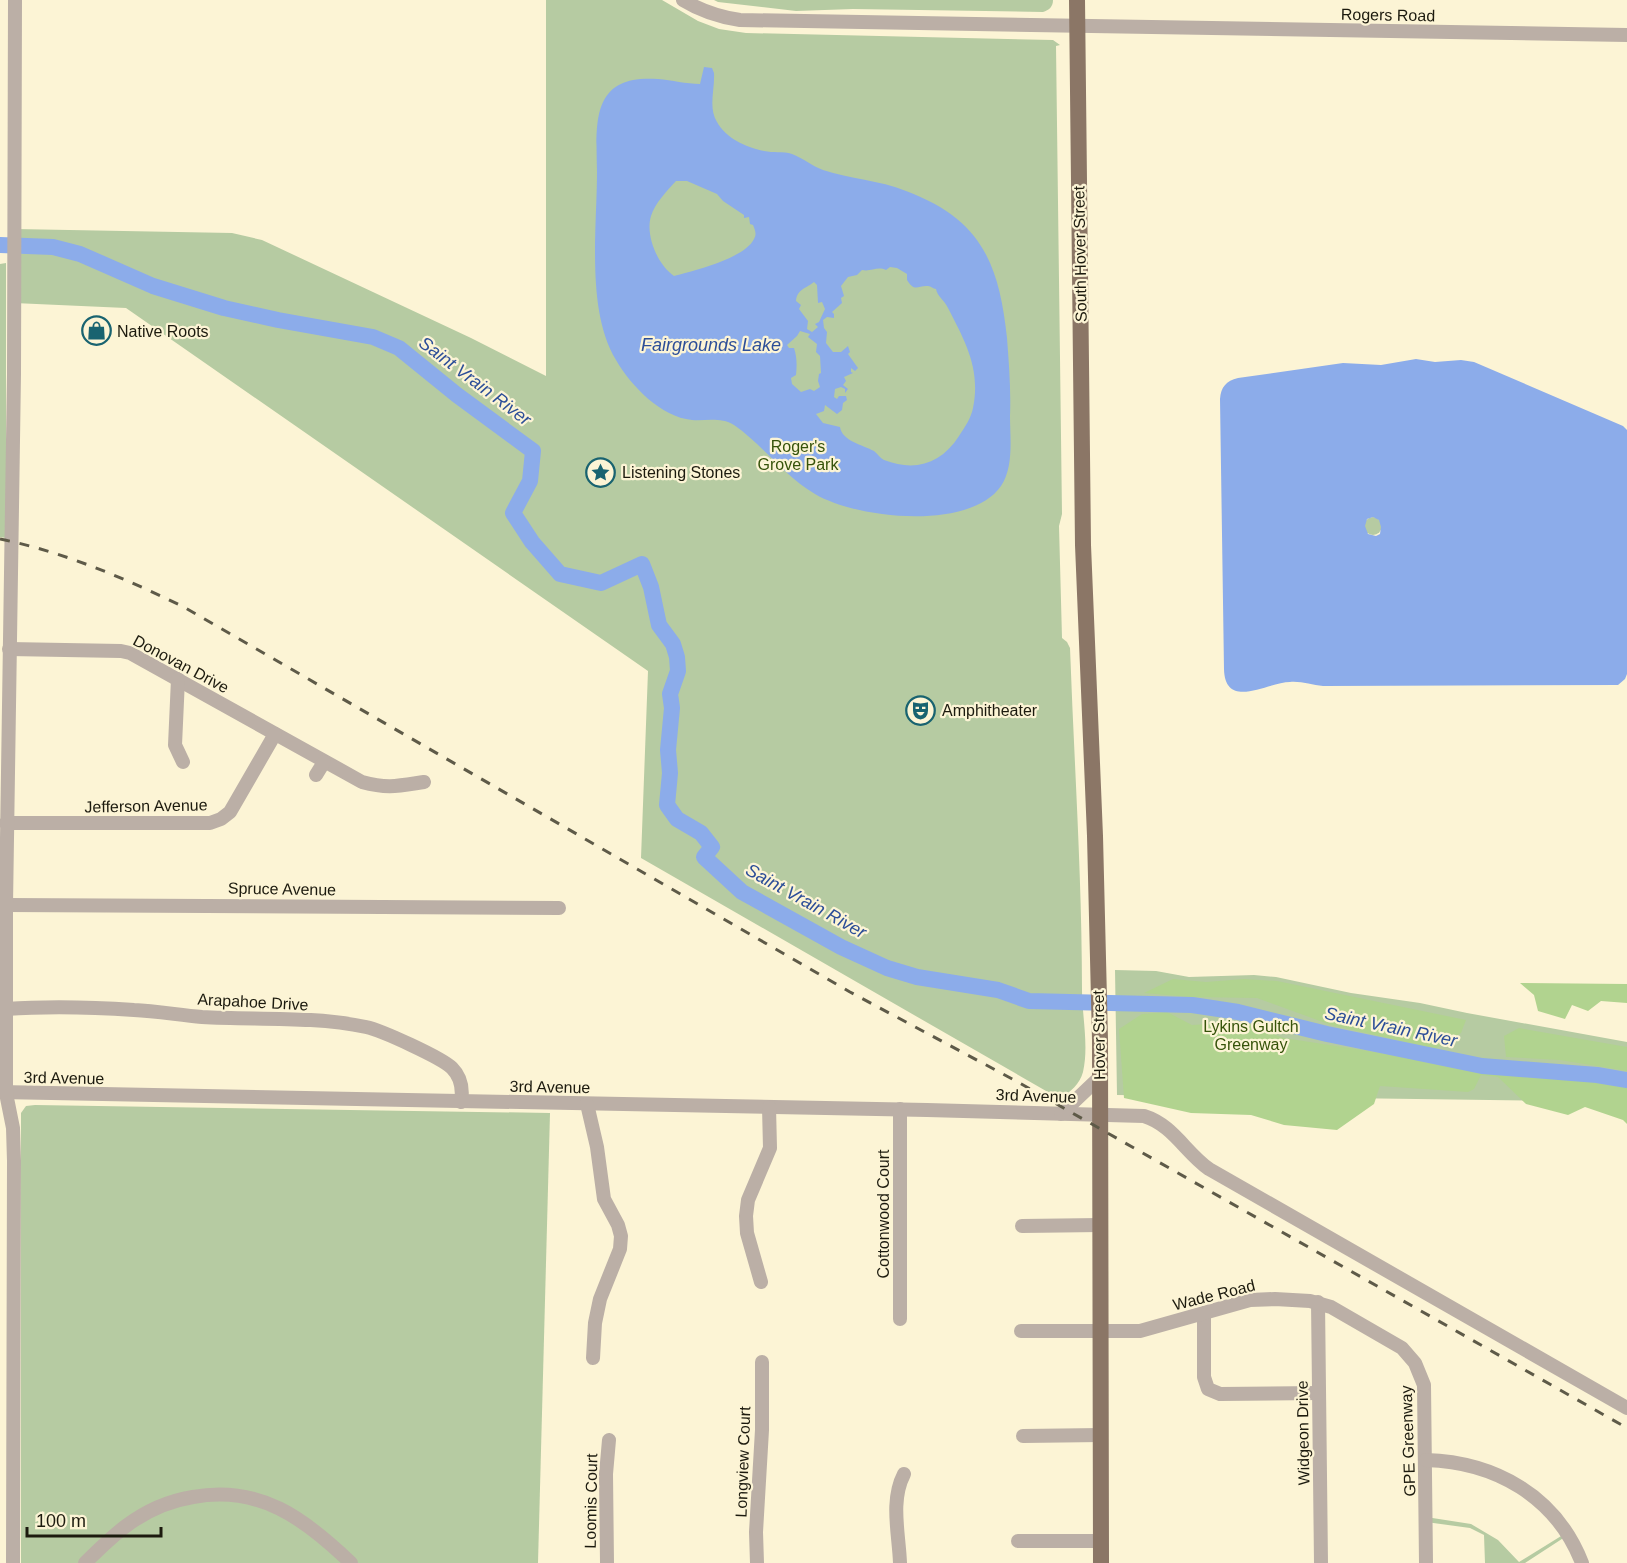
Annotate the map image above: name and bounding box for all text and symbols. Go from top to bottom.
street label: Rogers Road [1341,6,1435,24]
street label: South Hover Street [1070,185,1090,322]
shop icon: Native Roots [80,315,112,347]
place label: Native Roots [117,323,209,340]
water label: Saint Vrain River [415,332,536,430]
water label: Fairgrounds Lake [641,335,781,355]
park label: Roger's Grove Park [758,438,839,473]
place icon: Listening Stones [585,456,617,488]
place label: Listening Stones [622,464,740,481]
street label: Donovan Drive [130,632,232,696]
theatre icon: Amphitheater [905,694,937,726]
place label: Amphitheater [942,702,1038,719]
street label: Jefferson Avenue [84,796,208,816]
water label: Saint Vrain River [742,860,871,943]
street label: Spruce Avenue [228,880,336,898]
street label: Hover Street [1090,989,1108,1080]
street label: Arapahoe Drive [197,991,309,1013]
water label: Saint Vrain River [1323,1003,1460,1051]
park label: Lykins Gultch Greenway [1203,1018,1299,1053]
street label: 3rd Avenue [24,1069,105,1087]
street label: 3rd Avenue [510,1078,591,1096]
street label: 3rd Avenue [995,1086,1077,1106]
street label: Cottonwood Court [875,1149,892,1278]
street label: Wade Road [1171,1277,1257,1313]
street label: Widgeon Drive [1294,1380,1312,1486]
street label: GPE Greenway [1398,1385,1418,1497]
street label: Longview Court [733,1406,753,1518]
street label: Loomis Court [582,1453,600,1549]
scale bar [27,1500,160,1538]
text: 100 m [36,1511,86,1531]

